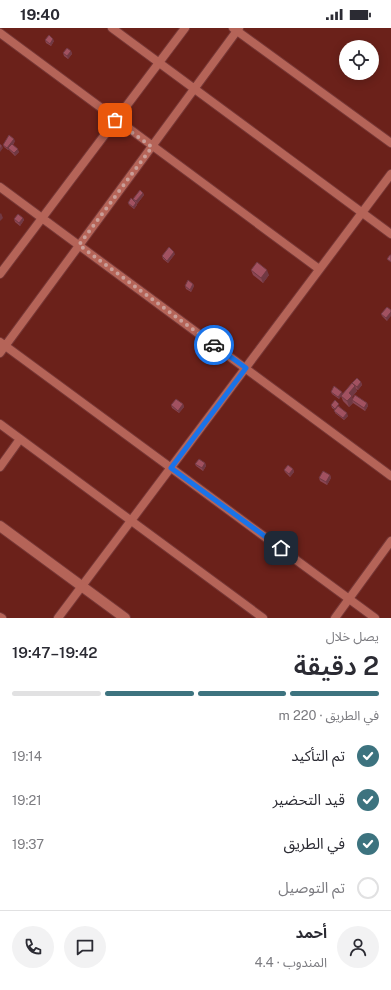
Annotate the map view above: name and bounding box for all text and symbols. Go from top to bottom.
text: 19:40 [20,6,60,23]
map controls [339,40,379,80]
button: locate [339,40,379,80]
pin [98,103,132,137]
icon: bag [104,109,126,131]
courier [194,325,234,365]
icon: car [203,334,225,356]
pin [264,531,298,565]
icon: home [270,537,292,559]
text: يصل خلال [326,629,379,644]
text: 19:42–19:47 [12,644,98,661]
text: 2 دقيقة [294,650,379,681]
text: في الطريق · 220 m [279,708,379,723]
icon: check [357,745,379,767]
text: تم التأكيد [291,747,345,764]
text: 19:14 [12,749,42,764]
icon: check [357,789,379,811]
text: قيد التحضير [273,791,345,808]
text: 19:21 [12,793,42,808]
icon: check [357,833,379,855]
text: في الطريق [283,835,345,852]
text: 19:37 [12,837,44,852]
text: تم التوصيل [278,879,345,896]
text: أحمد [296,924,327,941]
button: phone [12,926,54,968]
button: chat [64,926,106,968]
button: person [337,926,379,968]
text: المندوب · 4.4 [255,955,327,970]

